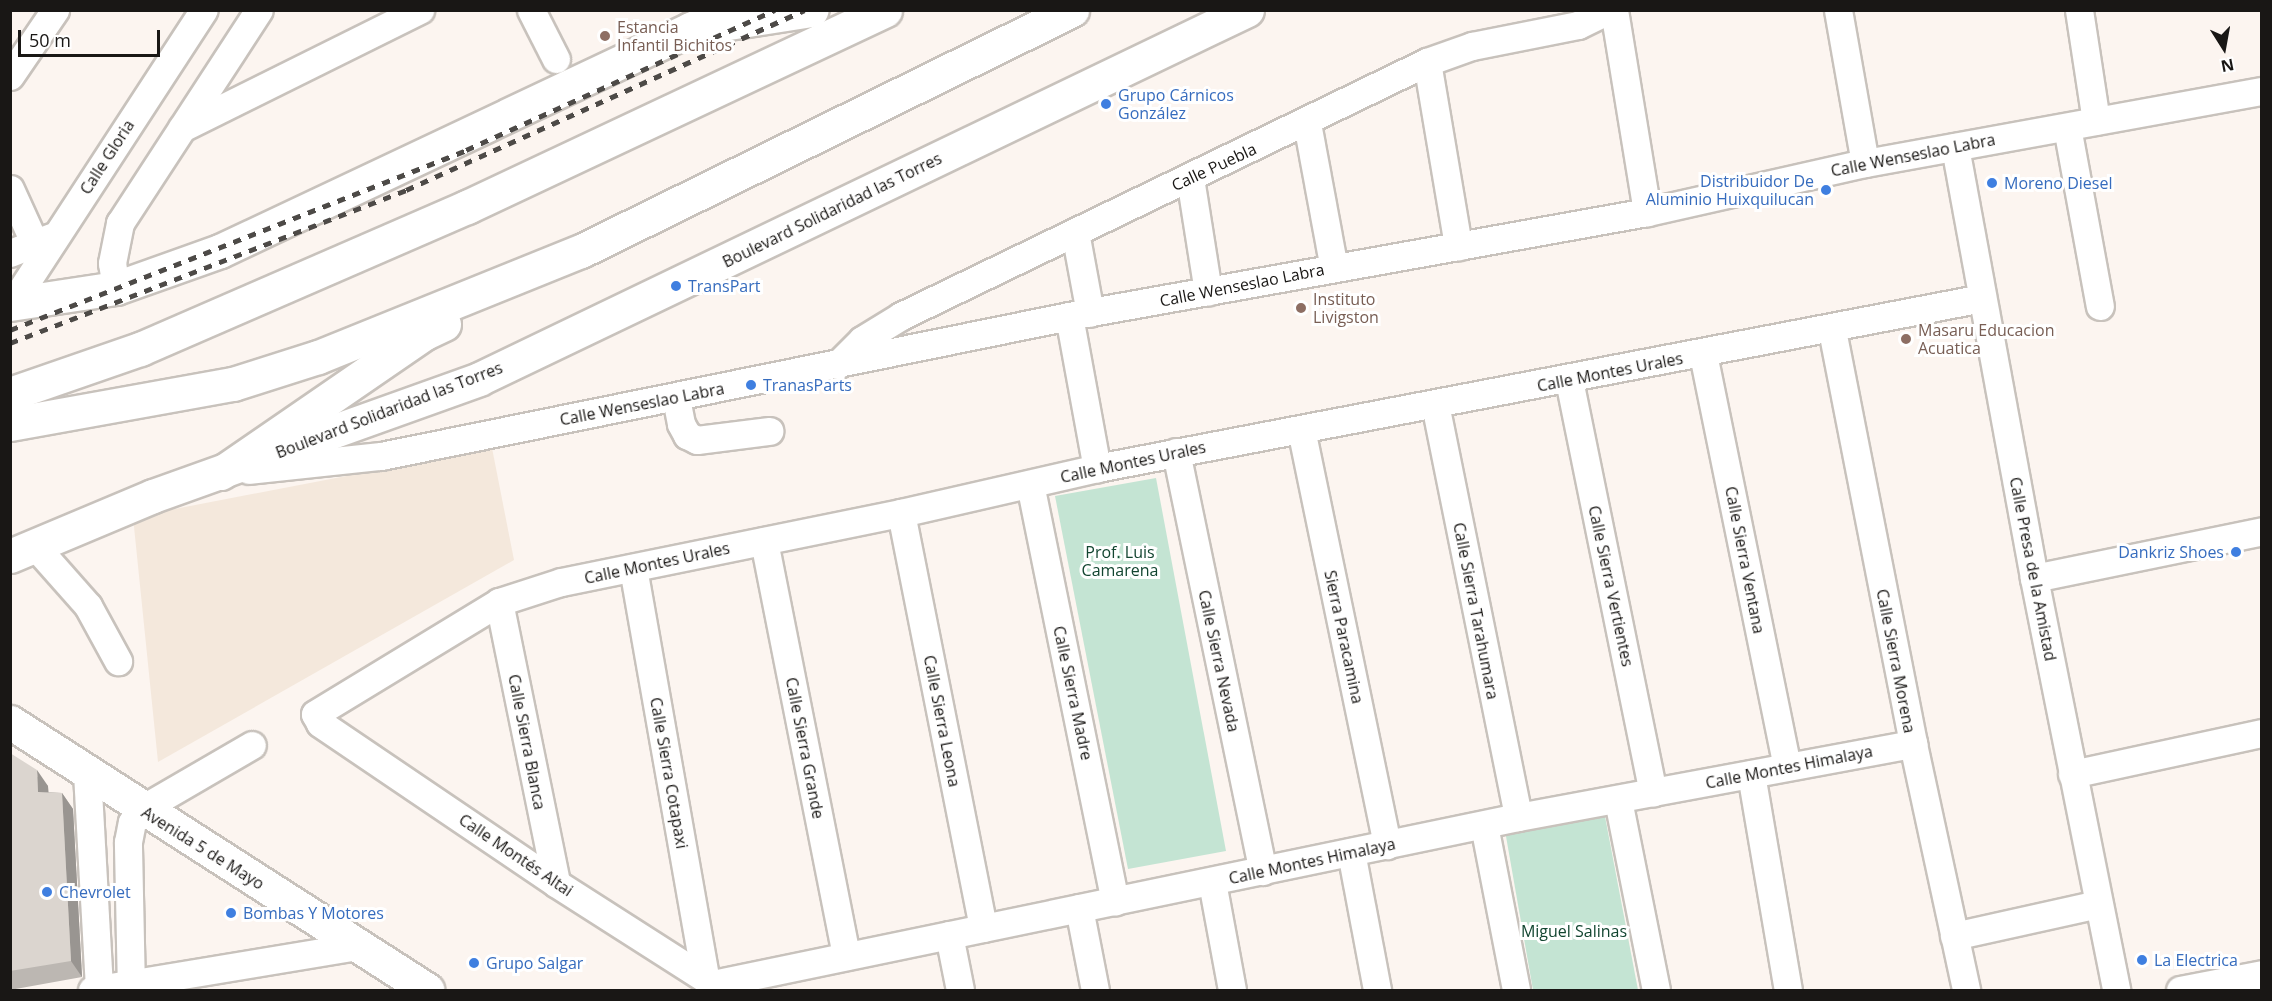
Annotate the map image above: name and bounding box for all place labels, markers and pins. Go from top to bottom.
place label: Estancia Infantil Bichitos [617,17,732,55]
marker: Estancia Infantil Bichitos [598,29,612,43]
place label: Grupo Cárnicos González [1118,85,1234,123]
marker: Grupo Cárnicos González [1099,97,1113,111]
place label: Distribuidor De Aluminio Huixquilucan [1646,171,1814,209]
place label: Moreno Diesel [2004,173,2112,193]
marker: Moreno Diesel [1985,176,1999,190]
marker: Distribuidor De Aluminio Huixquilucan [1819,183,1833,197]
place label: TransPart [688,276,760,296]
marker: TransPart [669,279,683,293]
place label: Instituto Livigston [1313,289,1379,327]
marker: Instituto Livigston [1294,301,1308,315]
place label: Masaru Educacion Acuatica [1918,320,2054,358]
marker: Masaru Educacion Acuatica [1899,332,1913,346]
place label: TranasParts [763,375,852,395]
marker: TranasParts [744,378,758,392]
place label: Dankriz Shoes [2118,542,2224,562]
marker: Dankriz Shoes [2229,545,2243,559]
place label: Chevrolet [59,882,131,902]
marker: Chevrolet [40,885,54,899]
place label: Bombas Y Motores [243,903,384,923]
marker: Bombas Y Motores [224,906,238,920]
place label: La Electrica [2154,950,2238,970]
place label: Grupo Salgar [486,953,583,973]
marker: La Electrica [2135,953,2149,967]
marker: Grupo Salgar [467,956,481,970]

